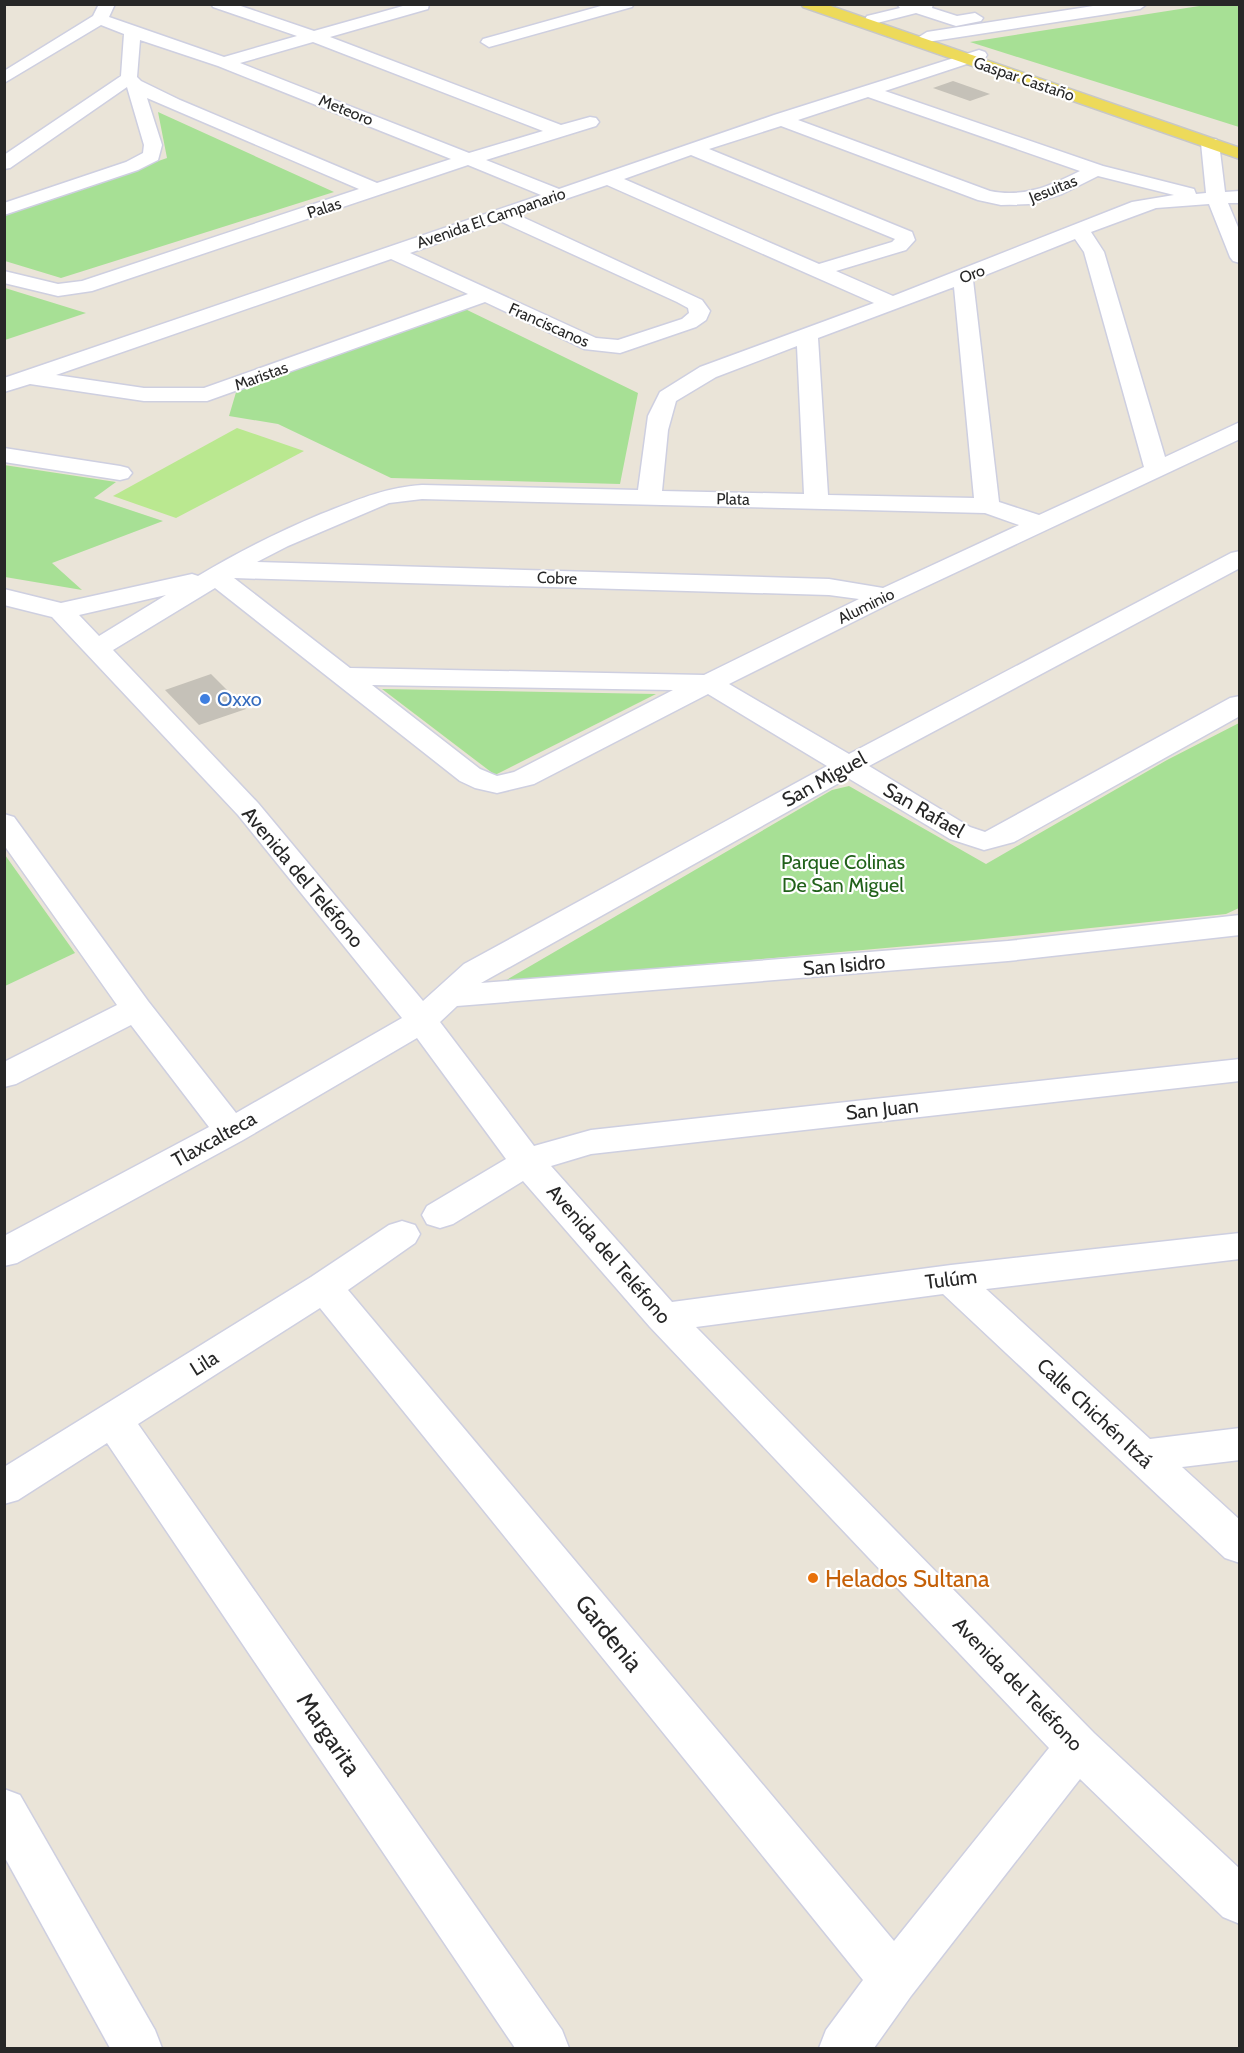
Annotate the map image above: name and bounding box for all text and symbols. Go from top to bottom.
street label: Gaspar Castaño [971,53,1077,105]
street label: Meteoro [316,91,376,130]
street label: Jesuitas [1025,171,1080,208]
street label: Avenida El Campanario [414,184,568,252]
street label: Palas [305,193,344,222]
street label: Oro [957,260,988,288]
street label: Franciscanos [506,299,592,351]
street label: Maristas [232,357,291,394]
street label: Plata [716,489,750,509]
street label: Cobre [537,568,577,588]
street label: Aluminio [835,584,898,628]
place label: Oxxo [217,687,262,711]
marker: Oxxo [198,692,212,706]
street label: San Miguel [778,746,871,812]
street label: San Rafael [879,777,969,843]
street label: Avenida del Teléfono [237,802,369,952]
park label: Parque Colinas De San Miguel [781,850,905,897]
street label: San Isidro [802,949,886,981]
street label: San Juan [844,1093,920,1125]
street label: Tlaxcalteca [168,1106,261,1172]
street label: Avenida del Teléfono [542,1180,676,1328]
street label: Tulúm [924,1264,978,1294]
street label: Lila [186,1345,223,1381]
street label: Calle Chichén Itzá [1032,1353,1158,1473]
place label: Helados Sultana [825,1564,990,1593]
marker: Helados Sultana [806,1571,820,1585]
street label: Gardenia [569,1589,649,1678]
street label: Avenida del Teléfono [948,1612,1088,1756]
street label: Margarita [291,1687,368,1781]

